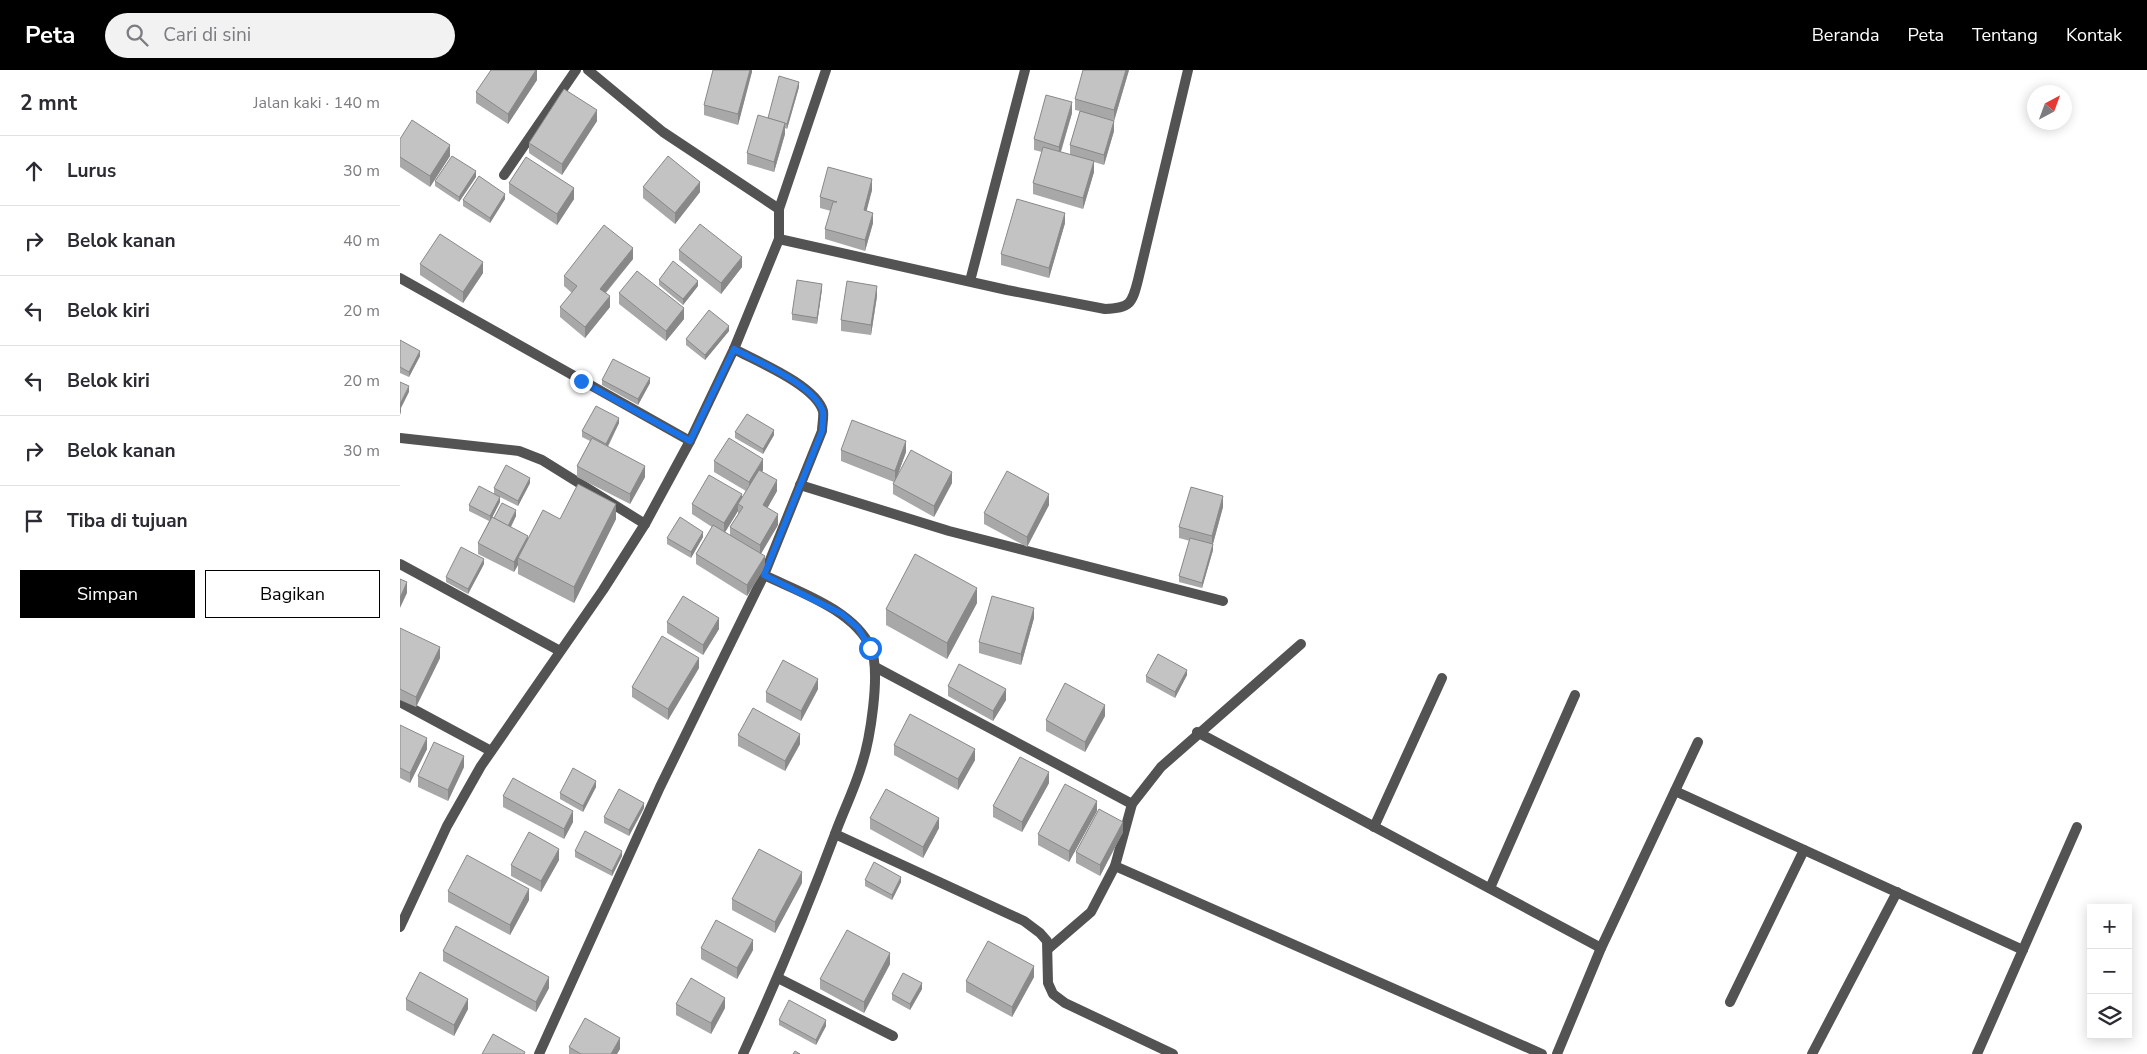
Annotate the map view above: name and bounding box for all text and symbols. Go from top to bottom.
search box [105,13,455,58]
text: Peta [25,19,75,51]
icon: search [123,21,151,49]
text: Cari di sini [163,22,251,48]
text: Beranda [1812,23,1880,47]
text: Peta [1908,23,1944,47]
text: Tentang [1972,23,2038,47]
text: Kontak [2066,23,2122,47]
north arrow [2027,85,2072,130]
text: 2 mnt [20,89,77,117]
text: Jalan kaki · 140 m [253,92,380,114]
icon: ahead [20,157,48,185]
text: Lurus [67,158,116,184]
text: 30 m [343,160,380,182]
icon: right [20,227,48,255]
text: Belok kanan [67,228,176,254]
text: 40 m [343,230,380,252]
icon: left [20,297,48,325]
text: Belok kiri [67,298,150,324]
text: 20 m [343,300,380,322]
icon: left [20,367,48,395]
text: Belok kiri [67,368,150,394]
text: 20 m [343,370,380,392]
route end [570,370,593,393]
icon: right [20,437,48,465]
text: Belok kanan [67,438,176,464]
text: 30 m [343,440,380,462]
icon: arrive [20,507,48,535]
text: Tiba di tujuan [67,508,188,534]
button: Simpan [20,570,195,618]
button: Bagikan [205,570,380,618]
route start [859,637,882,660]
map controls [2087,904,2132,1039]
button: + [2087,904,2132,949]
button: − [2087,949,2132,994]
button: layers [2087,994,2132,1039]

